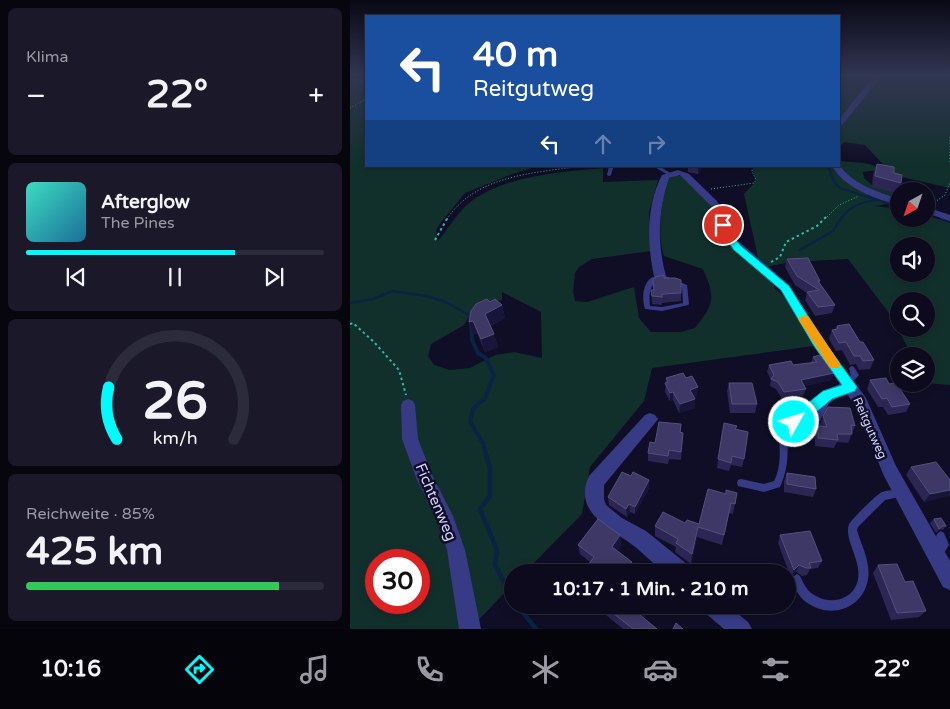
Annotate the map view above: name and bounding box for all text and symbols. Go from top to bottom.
text: 40 m [473,34,558,76]
icon: left [390,35,455,100]
text: Klima [26,47,68,67]
text: 22° [146,72,208,118]
text: Reitgutweg [473,76,594,102]
text: − [26,79,46,113]
text: + [308,79,324,113]
icon: left [536,130,564,158]
icon: ahead [589,130,617,158]
icon: right [642,130,670,158]
north arrow [890,182,935,228]
map controls [890,182,935,392]
text: Afterglow [101,191,190,213]
pin [702,204,744,246]
icon: arrive [709,211,737,239]
text: The Pines [101,213,175,233]
button: sound [890,237,935,282]
icon: previous [62,263,90,291]
icon: pause [161,263,189,291]
icon: next [260,263,288,291]
button: search [890,292,935,337]
button: layers [890,347,935,392]
text: 26 [142,370,208,433]
position arrow [767,395,819,447]
street label: Reitgutweg [850,395,890,461]
text: km/h [153,428,197,449]
street label: Fichtenweg [412,461,460,543]
text: Reichweite · 85% [26,504,155,524]
text: 425 km [26,529,163,575]
speed limit sign: 30 [365,549,430,614]
text: 10:17 · 1 Min. · 210 m [552,578,748,600]
icon: directions [182,652,217,687]
icon: music [297,652,332,687]
icon: phone [412,652,447,687]
icon: climate [528,652,563,687]
icon: car [643,652,678,687]
icon: filters [758,652,793,687]
text: 10:16 [40,656,101,682]
text: 22° [874,656,910,682]

